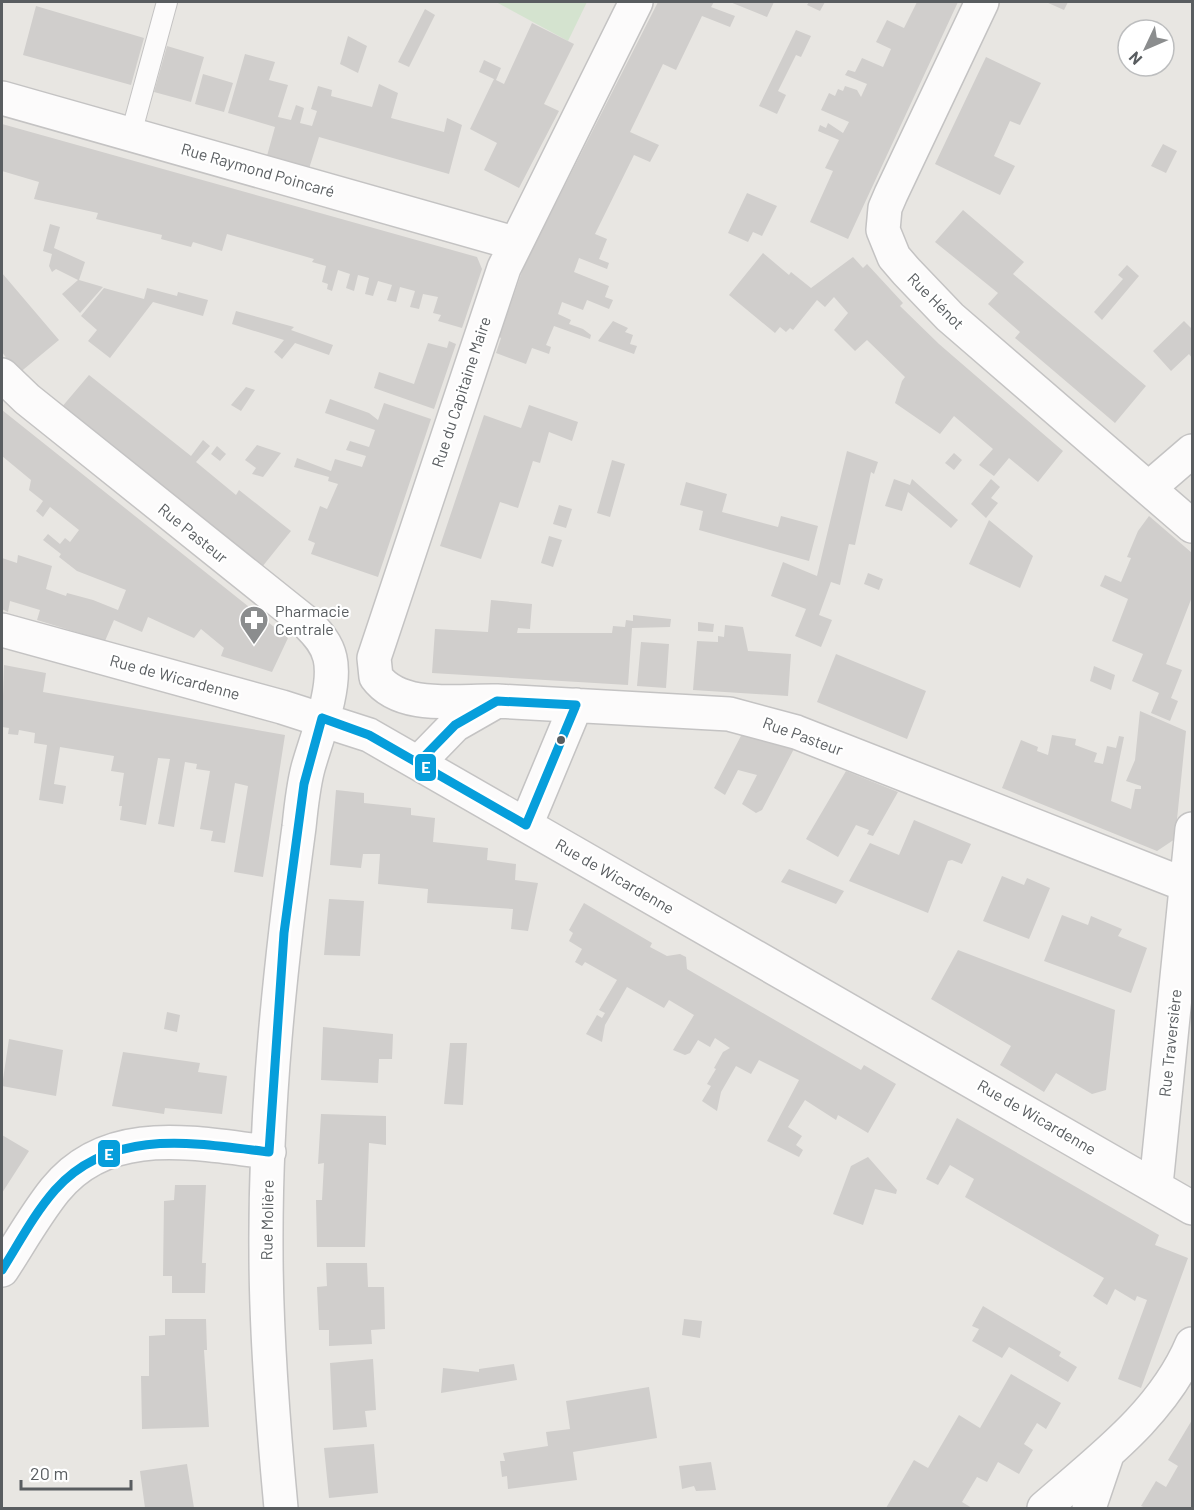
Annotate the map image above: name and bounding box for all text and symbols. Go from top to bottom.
north arrow [1116,18,1176,78]
text: N [1124,48,1145,69]
street label: Rue Raymond Poincaré [179,138,337,201]
street label: Rue Hénot [904,268,969,333]
street label: Rue du Capitaine Maire [427,314,494,470]
street label: Rue Pasteur [155,499,232,567]
place label: Pharmacie Centrale [275,601,349,638]
pharmacy icon: Pharmacie Centrale [238,604,270,646]
street label: Rue de Wicardenne [108,650,242,703]
street label: Rue Pasteur [761,712,846,759]
unlabelled marker [555,734,567,746]
line badge: E [414,753,437,782]
text: E [421,757,431,776]
street label: Rue de Wicardenne [553,834,678,917]
street label: Rue Traversière [1154,988,1185,1098]
street label: Rue de Wicardenne [975,1075,1100,1158]
line badge: E [97,1139,121,1168]
text: E [104,1144,114,1163]
street label: Rue Molière [256,1179,277,1261]
scale bar [21,1453,130,1491]
text: 20 m [30,1462,68,1484]

